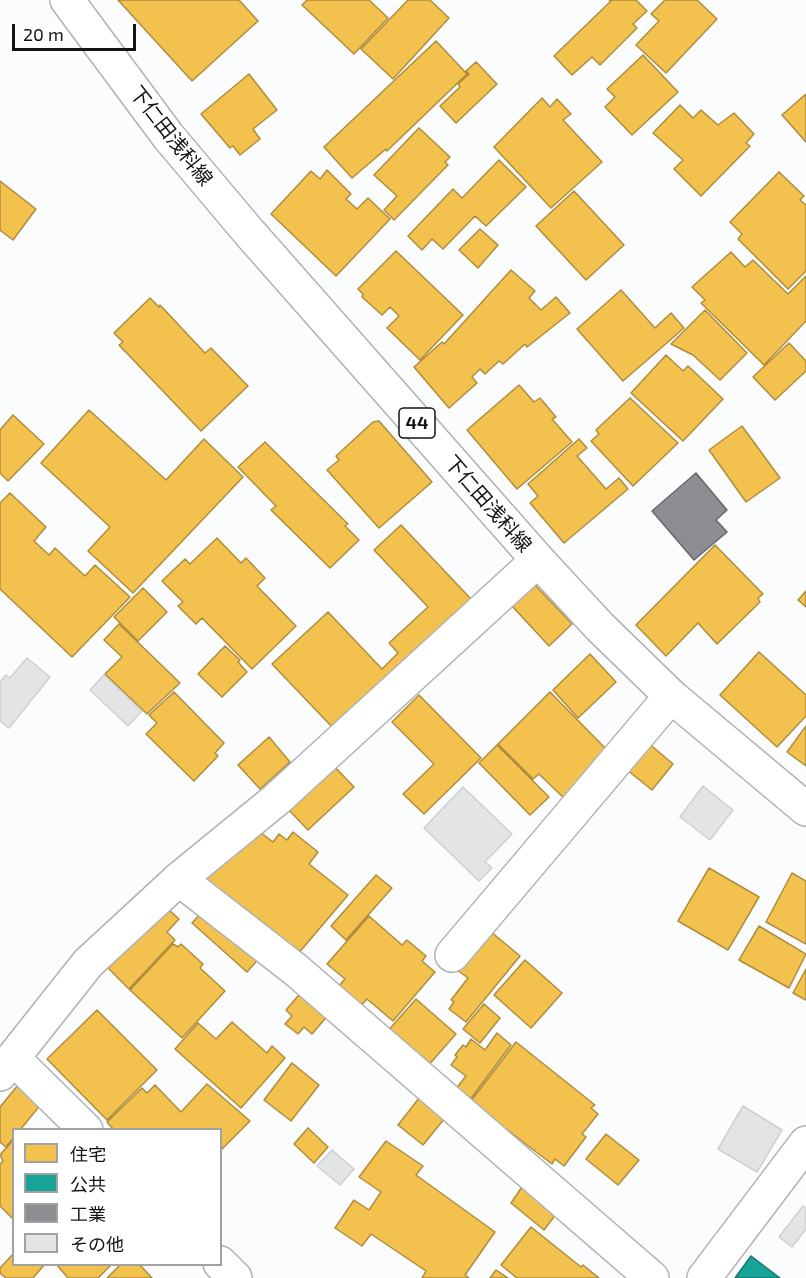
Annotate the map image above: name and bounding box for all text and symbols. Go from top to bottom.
scale bar [15,12,140,50]
text: 20 m [23,23,64,45]
street label: 下仁田浅科線 [125,81,217,191]
road number: 44 [399,408,435,438]
street label: 下仁田浅科線 [440,451,536,557]
legend [12,1128,222,1266]
text: 住宅 [70,1143,106,1165]
text: 公共 [70,1173,106,1195]
text: 工業 [70,1203,106,1225]
text: その他 [70,1233,124,1255]

